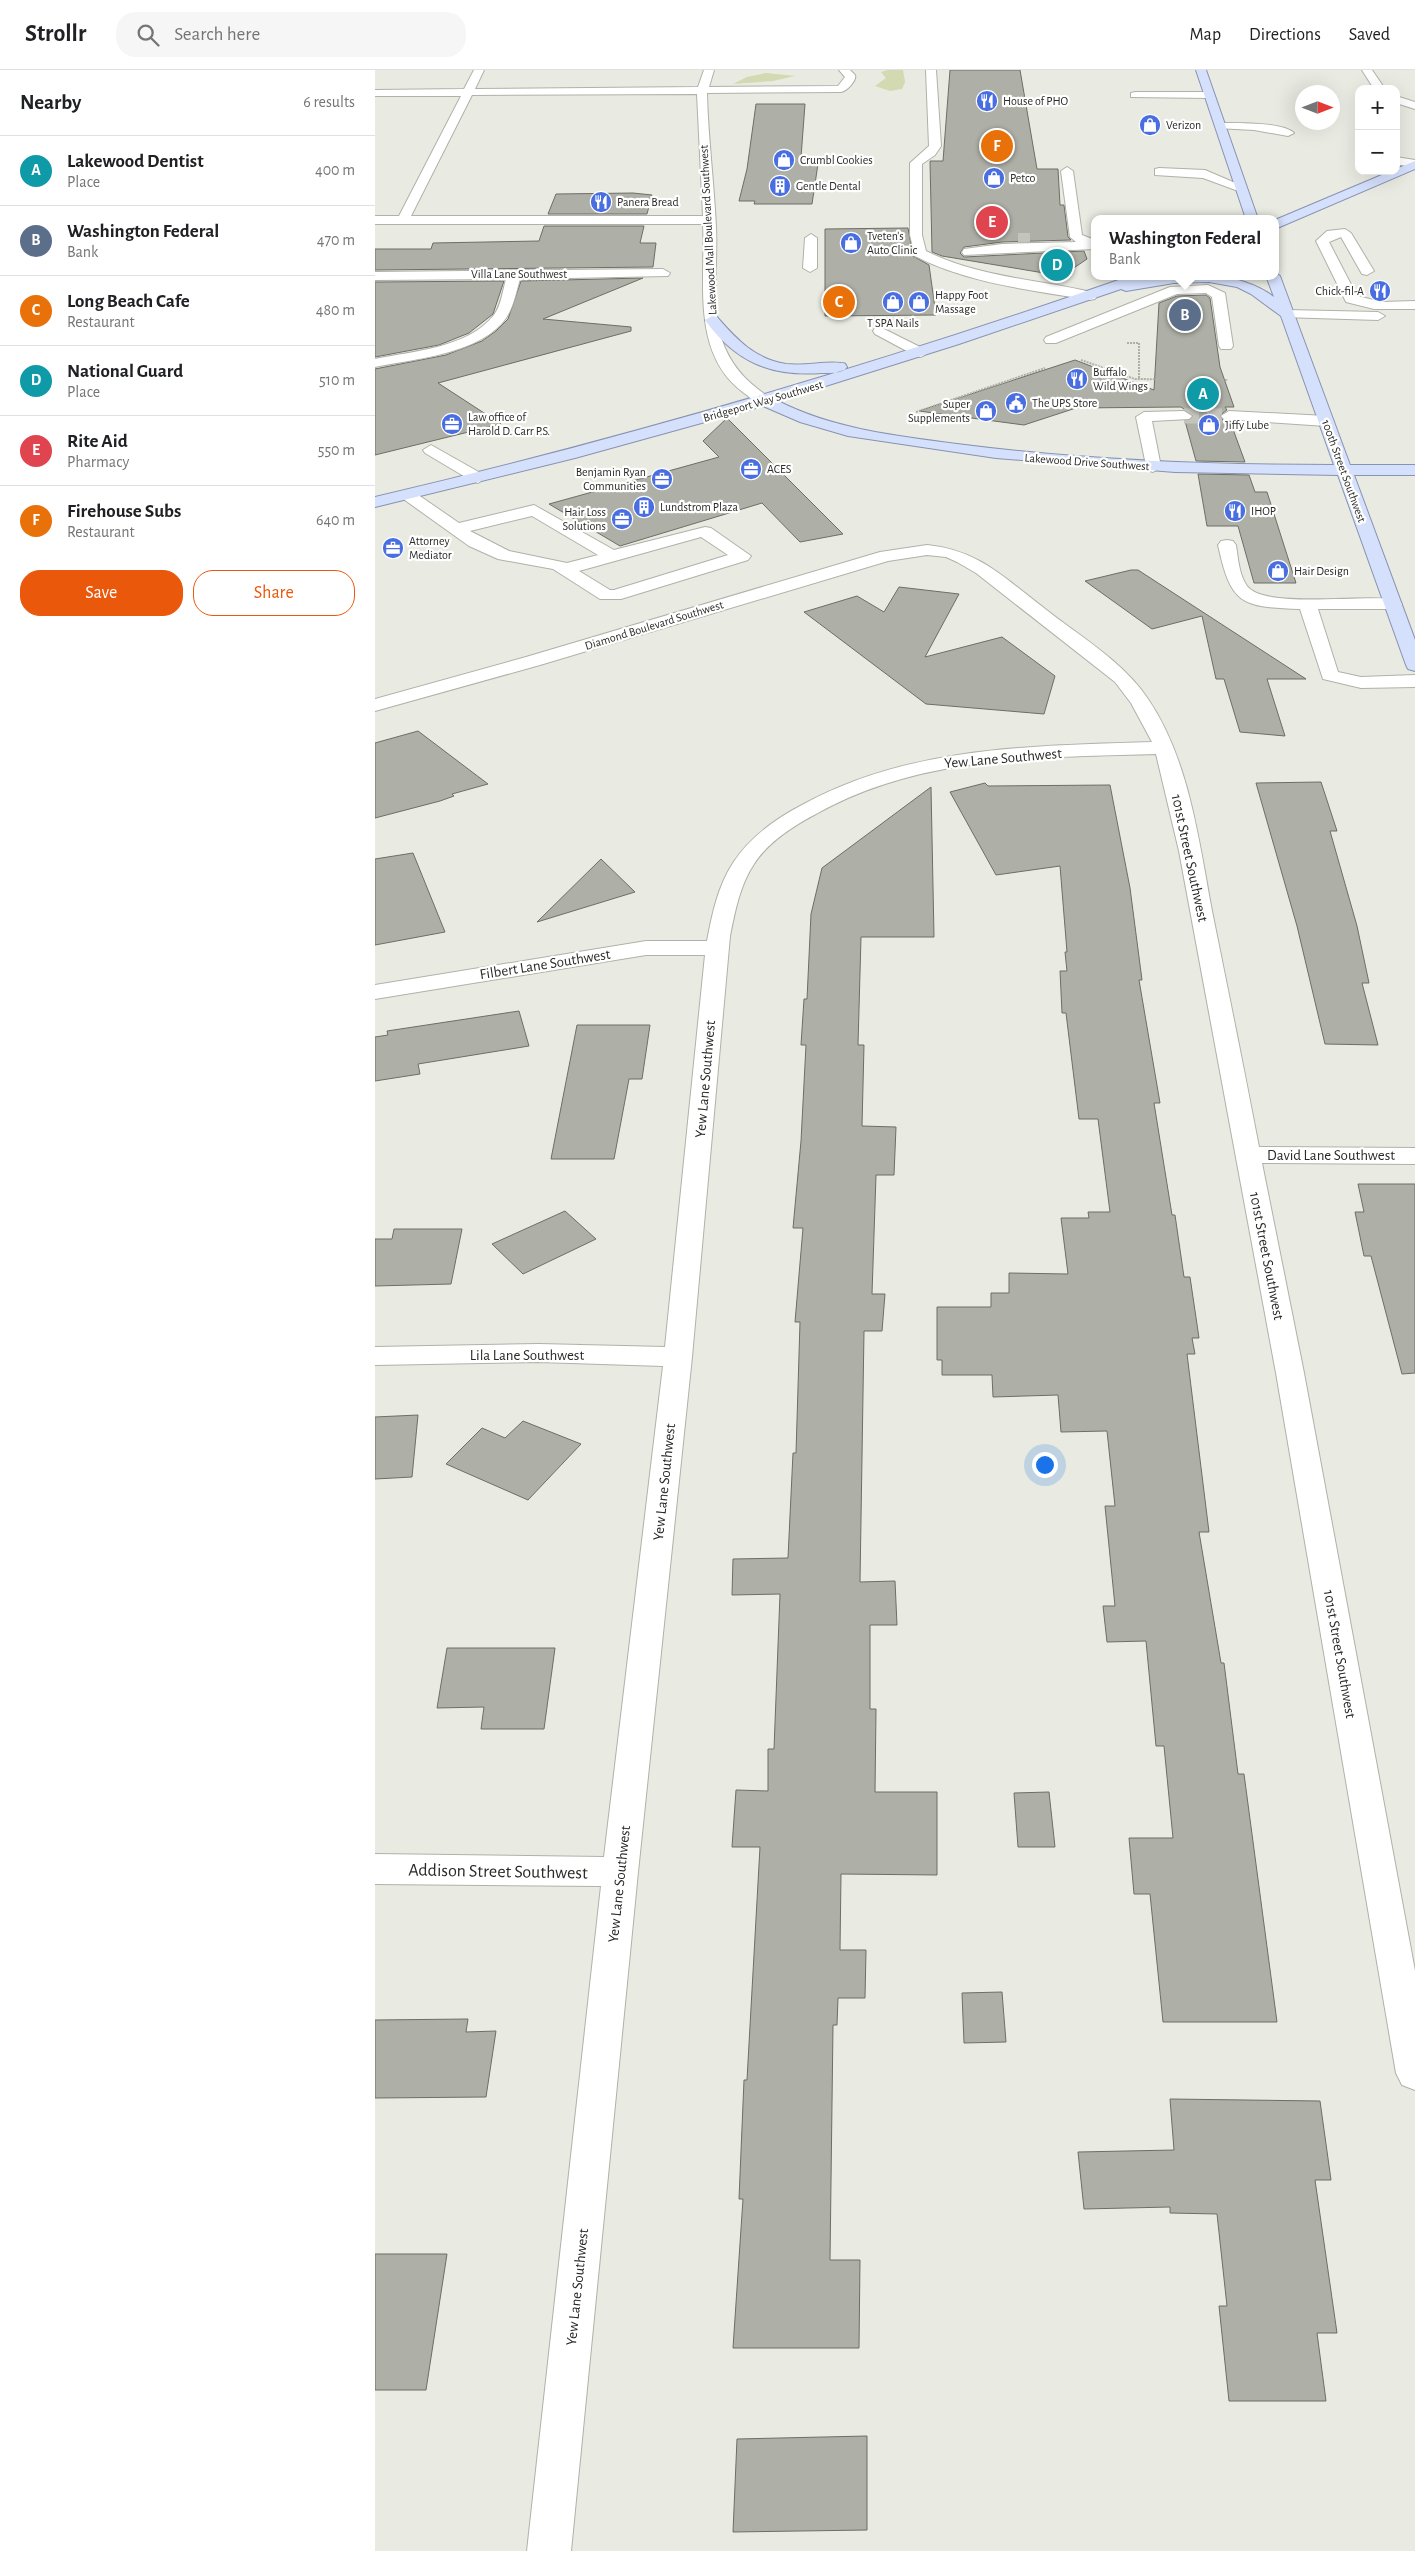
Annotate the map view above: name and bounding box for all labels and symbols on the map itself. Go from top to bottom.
north arrow [1295,85,1340,130]
restaurant icon: House of PHO [975,89,999,113]
place label: House of PHO [1003,95,1068,107]
shop icon: Verizon [1138,113,1162,137]
place label: Verizon [1166,119,1201,131]
pin: F [981,127,1013,165]
street label: Lakewood Mall Boulevard Southwest [698,145,718,315]
shop icon: Crumbl Cookies [772,148,796,172]
place label: Crumbl Cookies [800,154,873,166]
shop icon: Petco [982,166,1006,190]
place label: Petco [1010,172,1036,184]
building icon: Gentle Dental [768,174,792,198]
place label: Gentle Dental [796,180,861,192]
restaurant icon: Panera Bread [589,190,613,214]
place label: Panera Bread [617,196,679,208]
pin: E [976,203,1008,241]
place label: Tveten's Auto Clinic [867,230,918,256]
shop icon: Tveten's Auto Clinic [839,231,863,255]
pin: D [1041,246,1073,284]
street label: Villa Lane Southwest [471,268,567,280]
restaurant icon: Chick-fil-A [1368,279,1392,303]
pin: C [823,283,855,321]
place label: Chick-fil-A [1316,285,1364,297]
place label: Happy Foot Massage [935,289,988,315]
shop icon: T SPA Nails [881,290,905,314]
shop icon: Happy Foot Massage [907,290,931,314]
pin: B [1169,296,1201,334]
place label: T SPA Nails [867,317,919,329]
place label: Buffalo Wild Wings [1093,366,1148,392]
restaurant icon: Buffalo Wild Wings [1065,367,1089,391]
pin: A [1187,375,1219,413]
street label: Bridgeport Way Southwest [702,378,825,425]
public building icon: The UPS Store [1004,391,1028,415]
place label: The UPS Store [1032,397,1097,409]
place label: Super Supplements [908,398,970,424]
shop icon: Super Supplements [974,399,998,423]
place label: Law office of Harold D. Carr P.S. [468,411,550,437]
office icon: Law office of Harold D. Carr P.S. [440,412,464,436]
shop icon: Jiffy Lube [1197,413,1221,437]
street label: 100th Street Southwest [1320,418,1368,524]
place label: Jiffy Lube [1225,419,1269,432]
street label: Lakewood Drive Southwest [1024,452,1150,472]
office icon: ACES [739,457,763,481]
place label: ACES [767,463,792,475]
place label: Benjamin Ryan Communities [576,466,646,492]
office icon: Benjamin Ryan Communities [650,467,674,491]
building icon: Lundstrom Plaza [632,495,656,519]
restaurant icon: IHOP [1223,499,1247,523]
place label: Lundstrom Plaza [660,501,739,513]
place label: IHOP [1251,505,1276,517]
place label: Hair Loss Solutions [562,506,606,532]
office icon: Hair Loss Solutions [610,507,634,531]
place label: Attorney Mediator [409,535,452,561]
office icon: Attorney Mediator [381,536,405,560]
shop icon: Hair Design [1266,559,1290,583]
place label: Hair Design [1294,565,1349,577]
street label: Diamond Boulevard Southwest [583,598,725,652]
street label: Yew Lane Southwest [944,746,1063,771]
street label: 101st Street Southwest [1169,793,1210,923]
street label: Filbert Lane Southwest [479,947,612,982]
street label: Yew Lane Southwest [693,1019,718,1138]
street label: David Lane Southwest [1267,1148,1395,1163]
street label: 101st Street Southwest [1247,1191,1286,1322]
street label: Lila Lane Southwest [470,1348,584,1363]
street label: Yew Lane Southwest [651,1422,678,1541]
your location [1032,1452,1058,1478]
street label: 101st Street Southwest [1321,1589,1358,1720]
street label: Yew Lane Southwest [606,1824,633,1943]
street label: Addison Street Southwest [408,1861,588,1883]
street label: Yew Lane Southwest [564,2227,591,2346]

